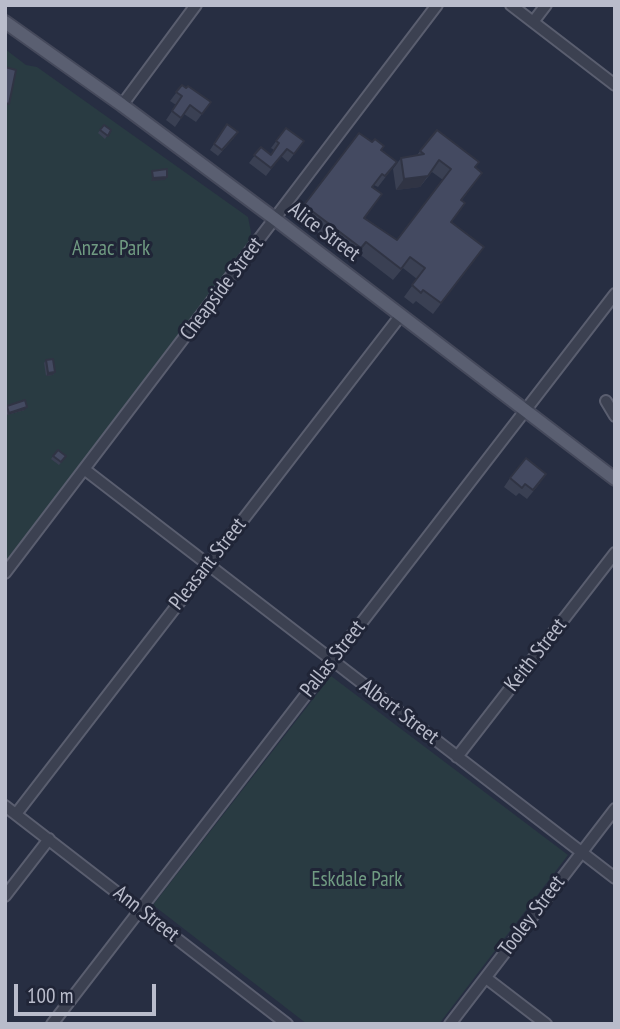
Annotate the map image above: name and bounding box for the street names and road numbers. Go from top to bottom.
street label: Alice Street [283,197,365,267]
street label: Cheapside Street [175,233,269,345]
street label: Pleasant Street [164,513,252,615]
street label: Keith Street [500,613,572,697]
street label: Pallas Street [295,616,371,702]
street label: Albert Street [354,674,444,750]
street label: Tooley Street [494,871,570,961]
street label: Ann Street [108,881,184,947]

